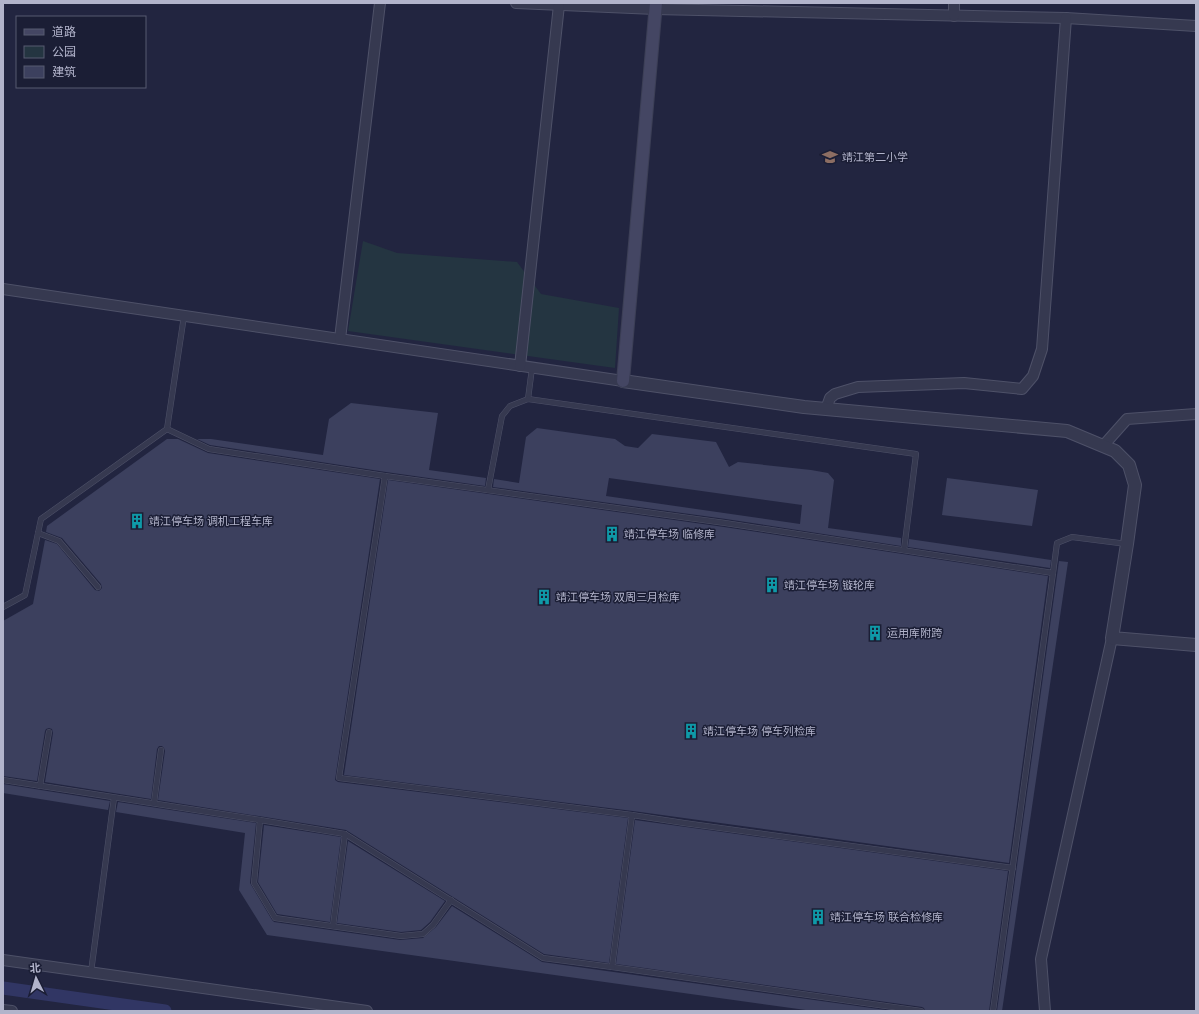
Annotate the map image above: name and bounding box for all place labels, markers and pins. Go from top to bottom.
school or university icon: 靖江第二小学 [821,148,839,166]
place label: 靖江第二小学 [842,151,908,164]
building icon: 靖江停车场 调机工程车库 [128,512,146,530]
place label: 靖江停车场 调机工程车库 [149,515,273,528]
building icon: 靖江停车场 临修库 [603,525,621,543]
place label: 靖江停车场 临修库 [624,528,715,541]
building icon: 靖江停车场 镟轮库 [763,576,781,594]
place label: 靖江停车场 镟轮库 [784,579,875,592]
building icon: 靖江停车场 双周三月检库 [535,588,553,606]
place label: 靖江停车场 双周三月检库 [556,591,680,604]
building icon: 运用库附跨 [866,624,884,642]
place label: 运用库附跨 [887,627,943,640]
building icon: 靖江停车场 停车列检库 [682,722,700,740]
place label: 靖江停车场 停车列检库 [703,725,816,738]
building icon: 靖江停车场 联合检修库 [809,908,827,926]
place label: 靖江停车场 联合检修库 [830,911,943,924]

